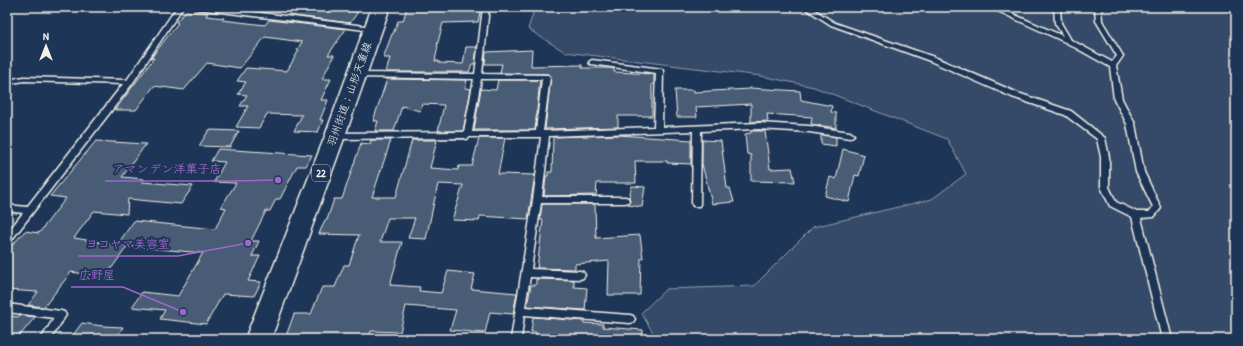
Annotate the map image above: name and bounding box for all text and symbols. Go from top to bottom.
north arrow [26,26,66,66]
text: N [43,29,49,43]
street label: 羽州街道；山形天童線 [324,40,374,148]
callout: アマンデン洋菓子店 [105,157,229,181]
text: アマンデン洋菓子店 [113,160,221,177]
road number: 22 [312,165,330,181]
callout: ヨコヤマ美容室 [78,232,178,256]
text: ヨコヤマ美容室 [86,235,170,252]
callout: 広野屋 [71,263,123,287]
text: 広野屋 [79,266,115,283]

